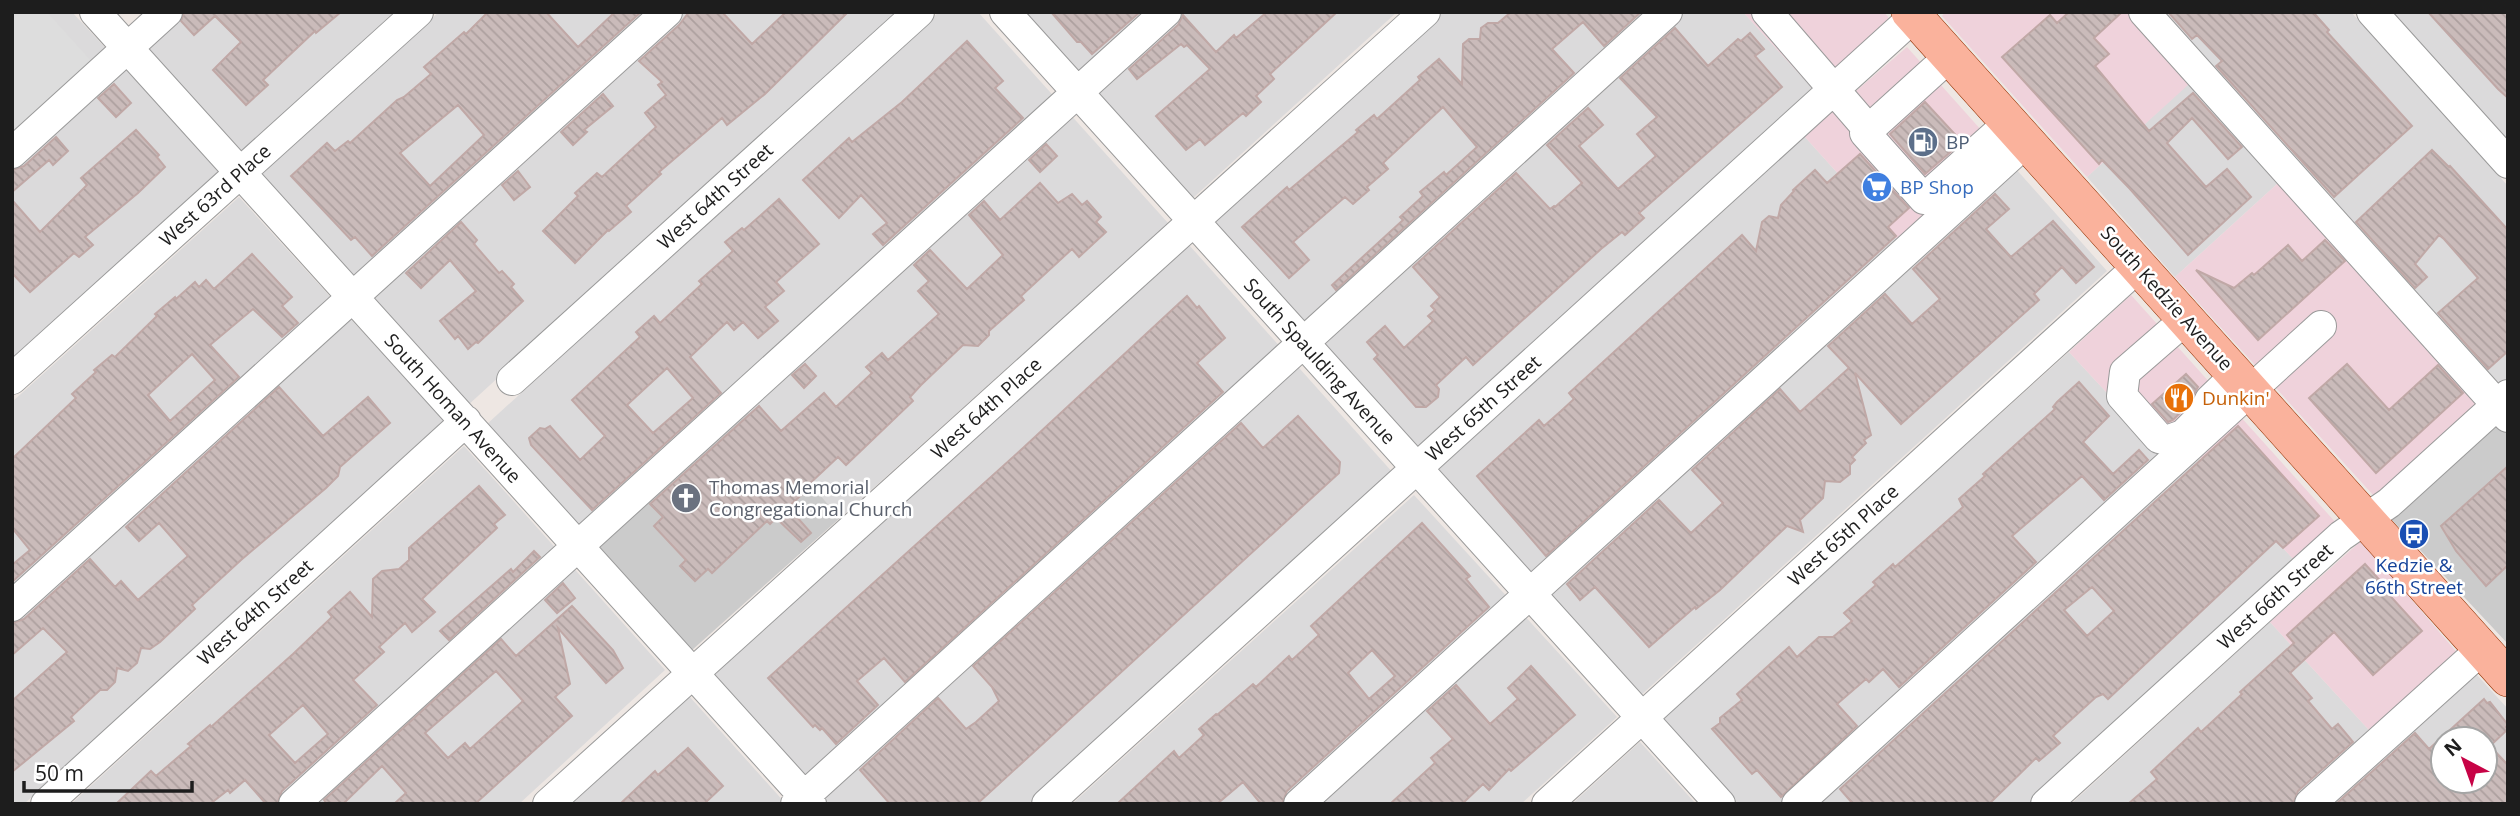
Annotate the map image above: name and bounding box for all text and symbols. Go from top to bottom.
fuel station icon: BP [1906,125,1940,159]
place label: BP [1946,129,1970,155]
street label: West 64th Street [652,137,779,255]
street label: West 63rd Place [154,138,276,252]
supermarket icon: BP Shop [1860,170,1894,204]
place label: BP Shop [1900,174,1974,200]
street label: South Kedzie Avenue [2095,220,2239,376]
street label: South Spaulding Avenue [1238,272,1402,450]
street label: South Homan Avenue [379,328,527,488]
street label: West 65th Street [1420,349,1547,467]
street label: West 64th Place [925,351,1047,465]
restaurant icon: Dunkin' [2162,381,2196,415]
place label: Dunkin' [2202,385,2270,411]
place label: Thomas Memorial Congregational Church [709,474,912,522]
street label: West 65th Place [1782,478,1904,592]
church icon: Thomas Memorial Congregational Church [669,481,703,515]
bus stop icon: Kedzie & 66th Street [2397,517,2431,551]
street label: West 66th Street [2212,537,2339,655]
place label: Kedzie & 66th Street [2365,552,2463,600]
street label: West 64th Street [192,553,319,671]
north arrow [2429,725,2499,795]
text: N [2438,732,2467,762]
scale bar [24,750,192,794]
text: 50 m [35,759,84,787]

